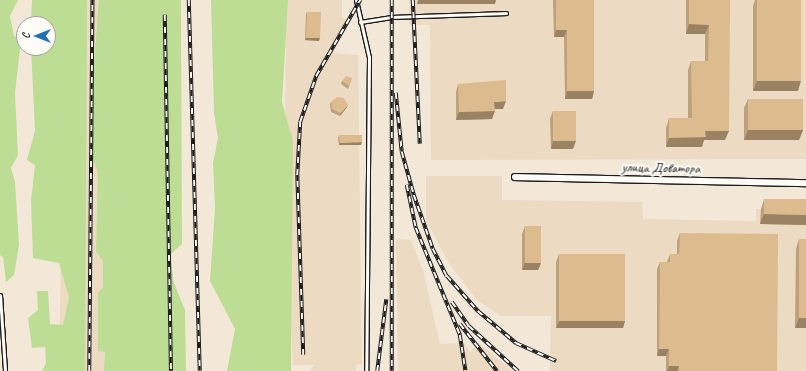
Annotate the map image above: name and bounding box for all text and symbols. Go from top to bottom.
north arrow [16,16,56,56]
text: С [18,33,32,39]
street label: улица Доватора [621,159,701,177]

